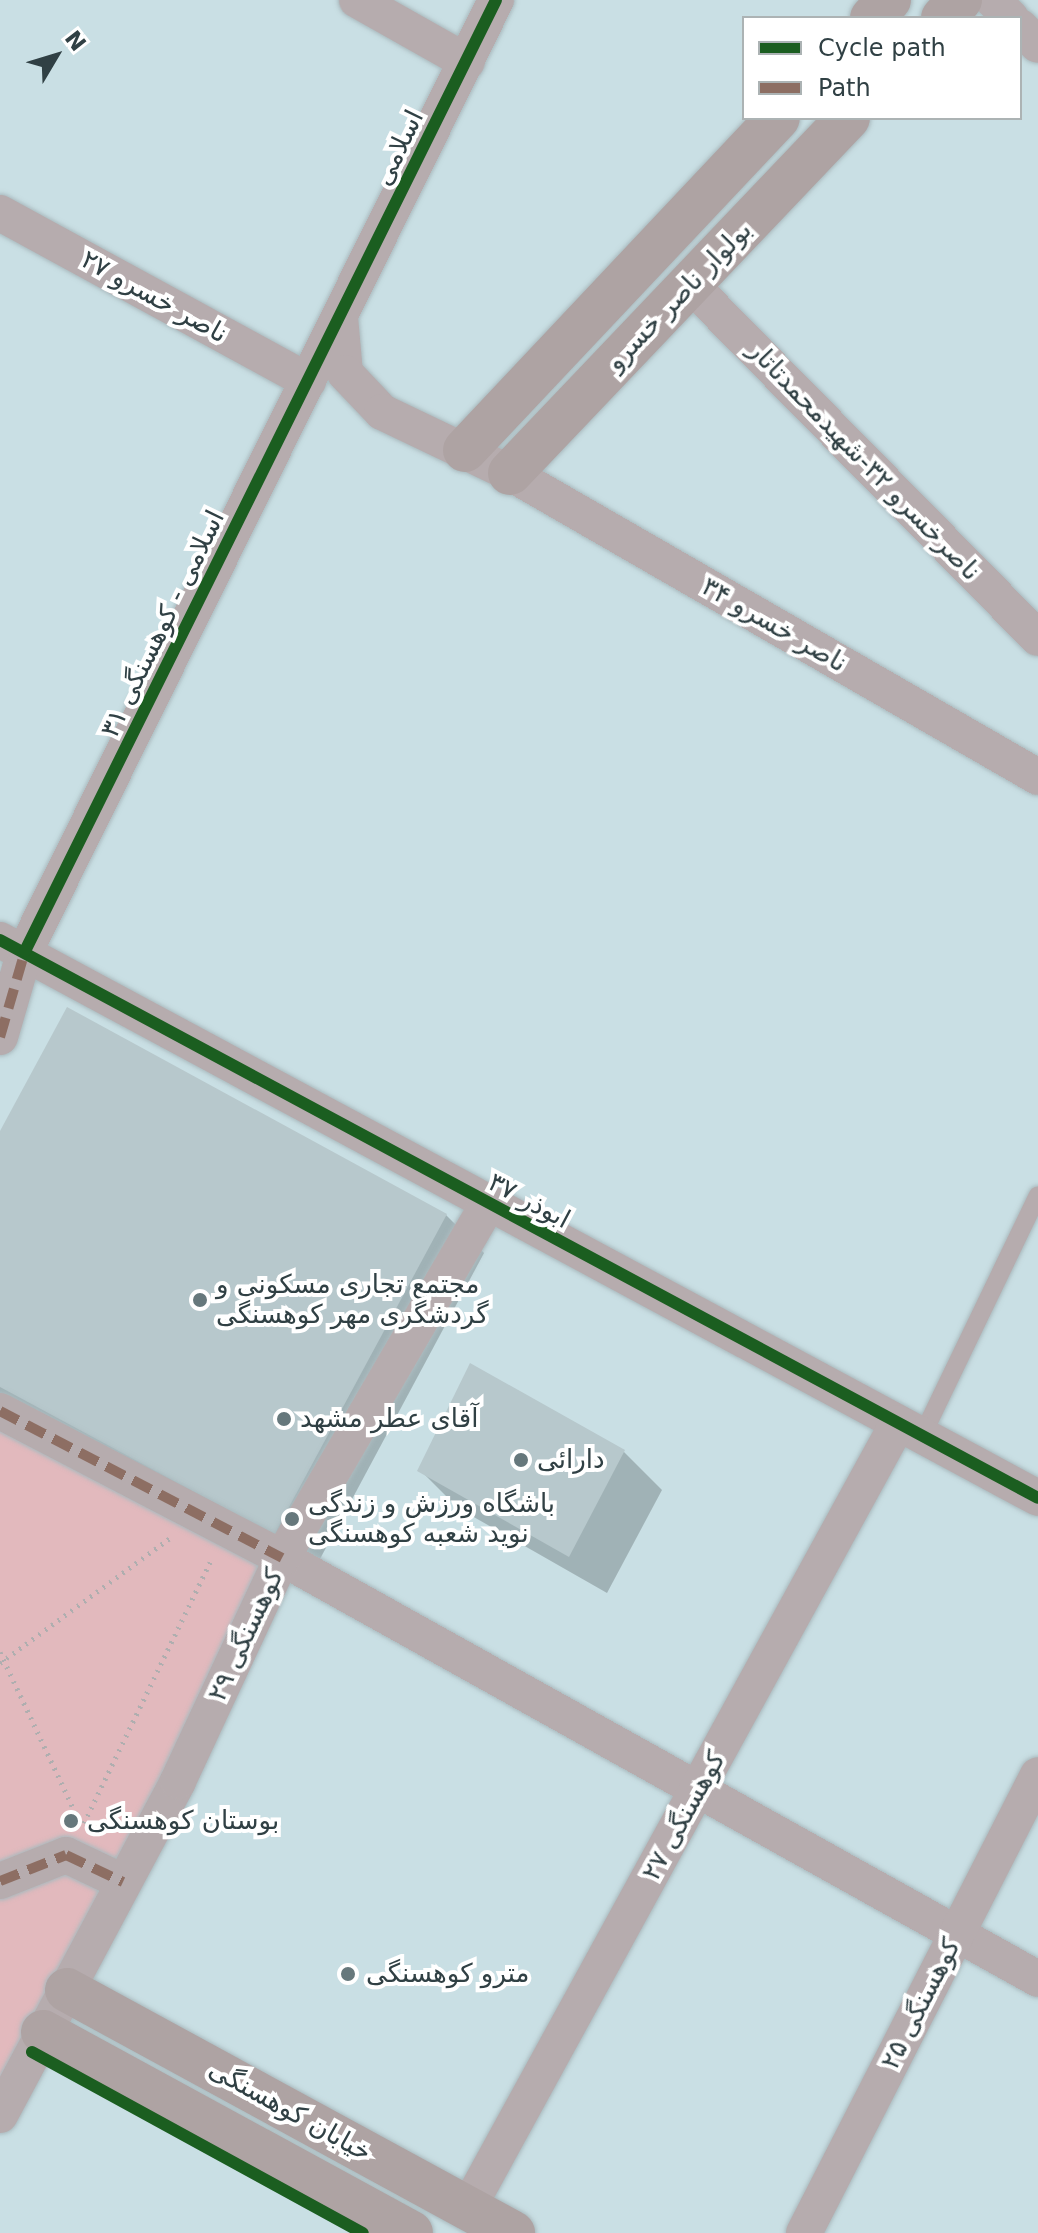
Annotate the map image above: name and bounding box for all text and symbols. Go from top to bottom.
north arrow [16,16,96,96]
legend [742,16,1022,120]
text: N [60,26,91,56]
text: Cycle path [818,34,946,62]
text: Path [818,74,871,102]
street label: اسلامی [367,105,431,191]
street label: بولوار ناصر خسرو [600,215,758,377]
street label: ناصر خسرو ۲۷ [76,244,232,350]
street label: ناصرخسرو ۳۲-شهیدمحمدتاتار [741,335,987,587]
street label: اسلامی - کوهسنگی ۳۱ [94,505,232,743]
street label: ناصر خسرو ۳۴ [696,571,852,679]
street label: ابوذر ۳۷ [483,1167,575,1235]
place label: مجتمع تجاری مسکونی و گردشگری مهر کوهسنگی [216,1269,489,1330]
marker: مجتمع تجاری مسکونی و گردشگری مهر کوهسنگی [191,1291,209,1309]
place label: آقای عطر مشهد [300,1403,478,1435]
marker: آقای عطر مشهد [275,1410,293,1428]
place label: دارائی [537,1444,604,1476]
marker: دارائی [512,1451,530,1469]
place label: باشگاه ورزش و زندگی نوید شعبه کوهسنگی [308,1488,555,1550]
marker: باشگاه ورزش و زندگی نوید شعبه کوهسنگی [283,1510,301,1528]
street label: کوهسنگی ۲۹ [202,1564,290,1706]
street label: کوهسنگی ۲۷ [636,1746,732,1886]
place label: بوستان کوهسنگی [87,1805,279,1837]
marker: بوستان کوهسنگی [62,1812,80,1830]
street label: کوهسنگی ۲۵ [875,1933,967,2075]
place label: مترو کوهسنگی [366,1958,530,1990]
marker: مترو کوهسنگی [337,1963,359,1985]
street label: خیابان کوهسنگی [203,2053,377,2169]

